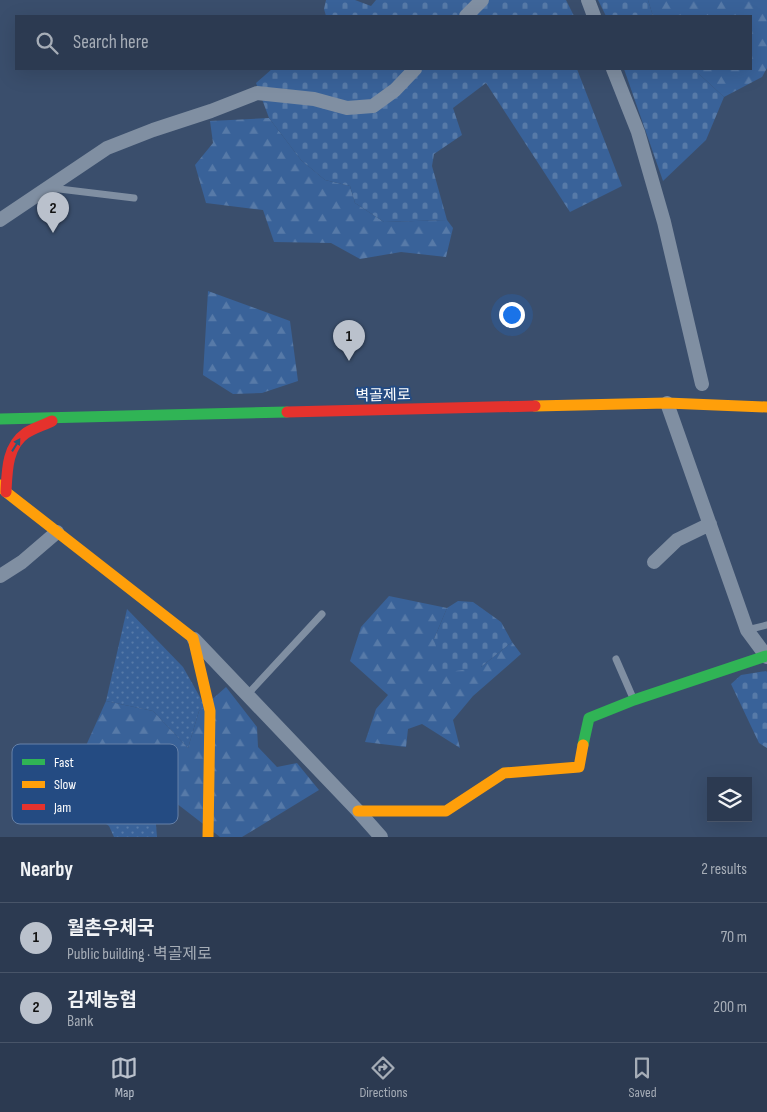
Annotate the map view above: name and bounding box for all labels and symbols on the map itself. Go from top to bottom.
pin: 2 [37,192,69,233]
your location [499,302,525,328]
pin: 1 [333,320,365,361]
street label: 벽골제로 [355,386,411,405]
one-way arrow [12,438,21,452]
legend [12,744,178,824]
text: Fast [54,754,74,771]
text: Slow [54,776,76,793]
text: Jam [53,799,71,816]

